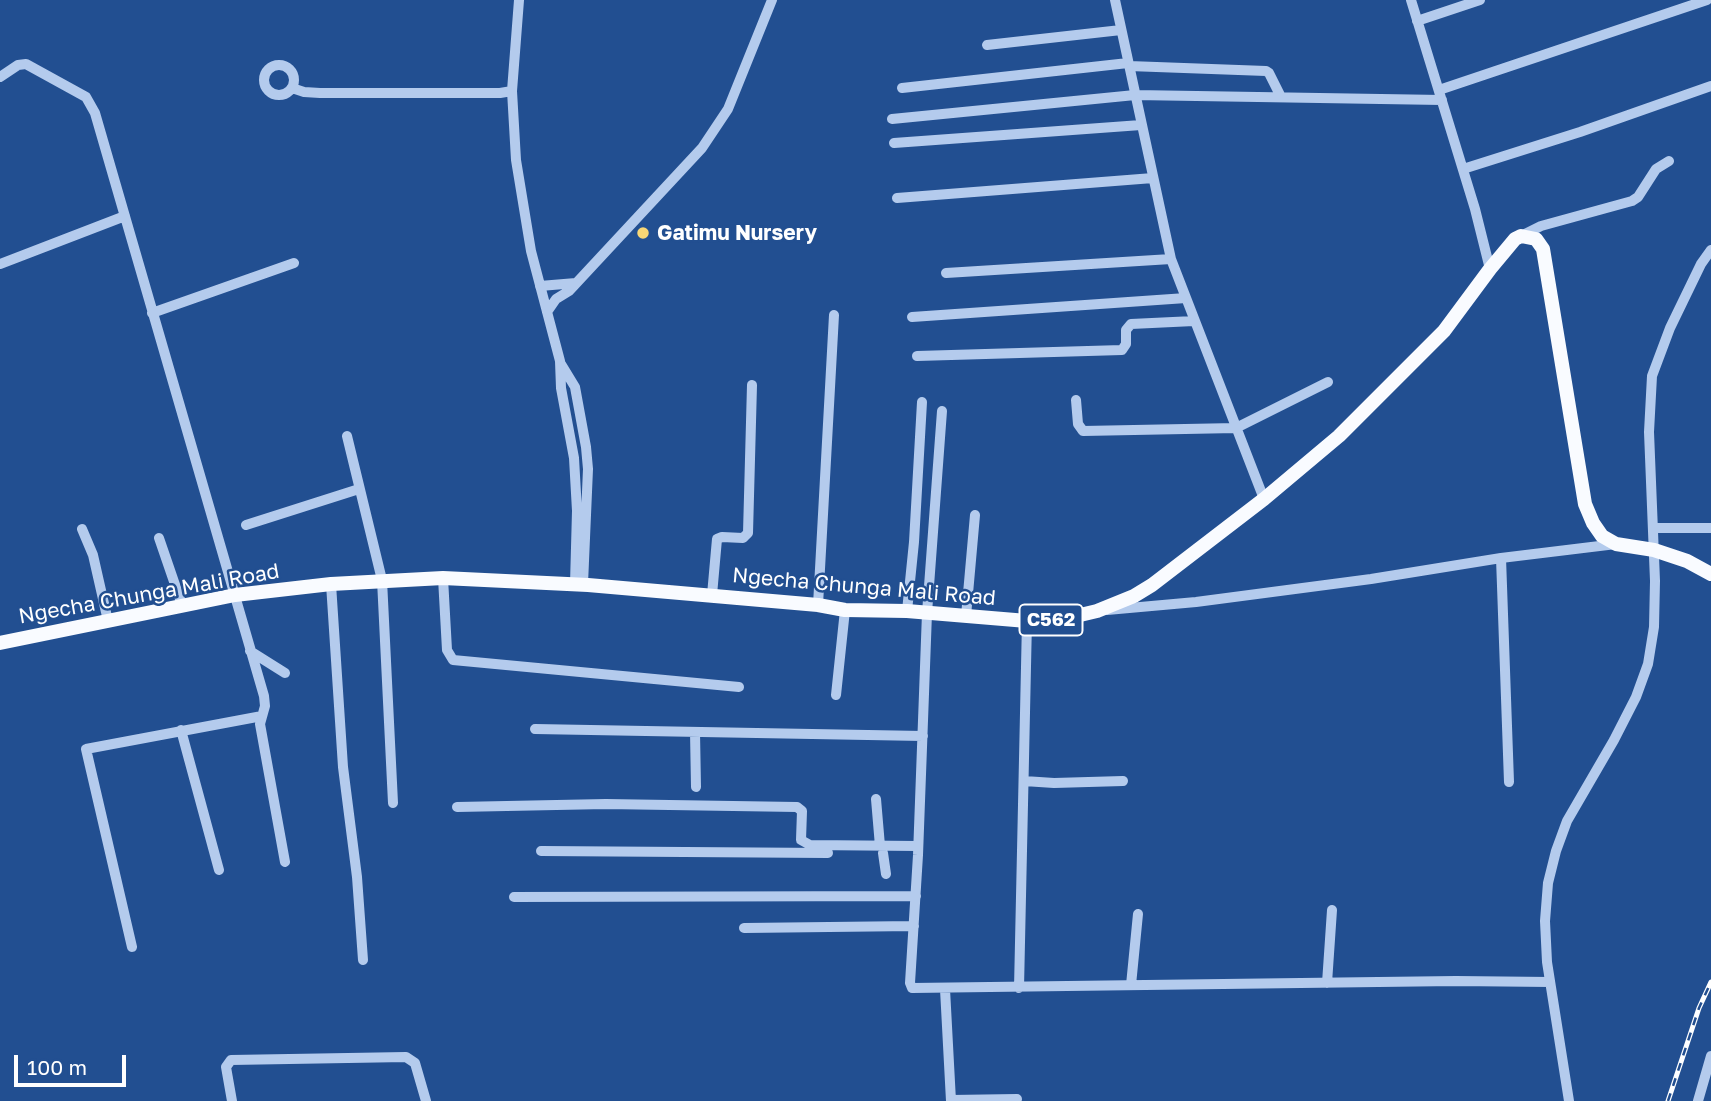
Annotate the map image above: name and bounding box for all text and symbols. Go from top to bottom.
place label: Gatimu Nursery [657,220,817,246]
marker: Gatimu Nursery [635,225,651,241]
street label: Ngecha Chunga Mali Road [17,559,281,629]
street label: Ngecha Chunga Mali Road [731,563,997,611]
road number: C562 [1020,604,1082,636]
scale bar [18,1042,130,1086]
text: 100 m [27,1054,87,1080]

